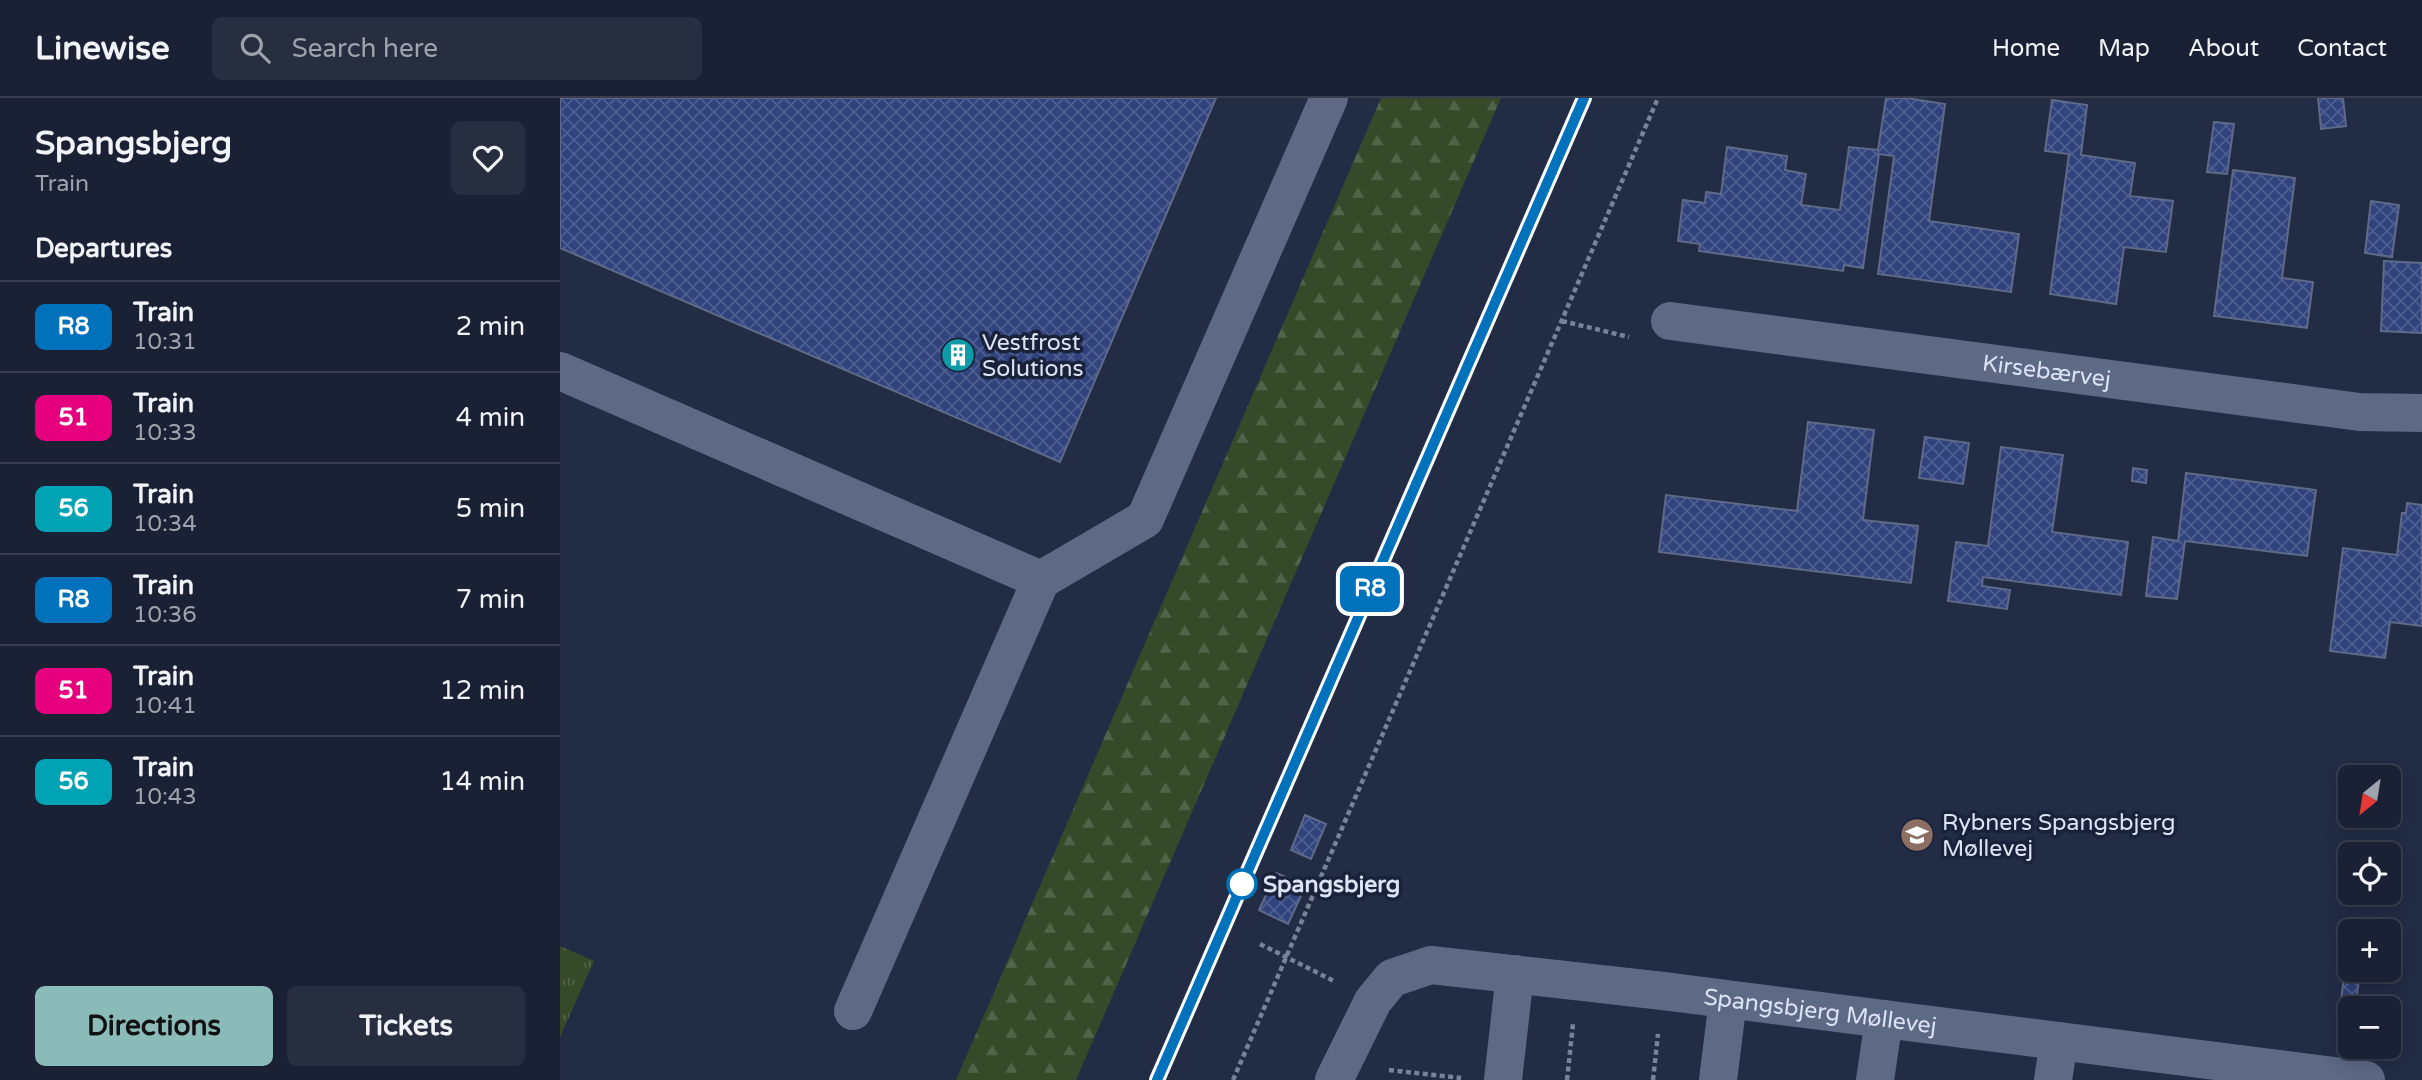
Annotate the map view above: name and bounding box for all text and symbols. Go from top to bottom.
search box [212,17,702,80]
text: Linewise [35,29,170,68]
icon: search [236,29,274,67]
text: Search here [292,33,438,64]
text: Home [1992,34,2060,63]
text: Map [2098,34,2150,63]
text: About [2188,34,2259,63]
text: Contact [2297,34,2387,63]
button: heart [451,121,525,195]
text: Spangsbjerg [35,124,232,163]
text: Train [35,170,89,198]
text: Departures [35,233,172,264]
text: Train [133,297,194,328]
text: 2 min [456,311,525,342]
text: R8 [57,312,90,341]
text: 10:31 [133,328,197,356]
place label: Vestfrost Solutions [982,329,1083,383]
building icon: Vestfrost Solutions [939,336,977,374]
street label: Kirsebærvej [1981,349,2113,394]
text: Train [133,388,194,419]
text: 4 min [456,402,525,433]
text: 51 [58,403,89,432]
text: 10:33 [133,419,197,447]
text: Train [133,479,194,510]
text: 5 min [456,493,525,524]
text: 56 [58,494,89,523]
text: 10:34 [133,510,197,538]
line badge: R8 [1338,566,1402,612]
text: Train [133,570,194,601]
text: R8 [1354,574,1386,603]
text: 7 min [456,584,525,615]
text: R8 [57,585,90,614]
text: 10:36 [133,601,197,629]
text: Train [133,661,194,692]
text: 12 min [439,675,525,706]
text: 51 [58,676,89,705]
text: 10:41 [133,692,197,720]
text: Train [133,752,194,783]
north arrow [2338,765,2401,828]
map controls [2338,765,2401,1059]
text: 14 min [439,766,525,797]
text: 56 [58,767,89,796]
text: 10:43 [133,783,197,811]
place label: Rybners Spangsbjerg Møllevej [1942,809,2175,863]
school or university icon: Rybners Spangsbjerg Møllevej [1898,816,1936,854]
button: locate [2338,842,2401,905]
marker: Spangsbjerg [1227,869,1257,899]
place label: Spangsbjerg [1263,871,1400,899]
button: + [2338,919,2401,982]
street label: Spangsbjerg Møllevej [1702,983,1938,1041]
button: Directions [35,986,273,1066]
button: Tickets [287,986,525,1066]
button: − [2338,996,2401,1059]

